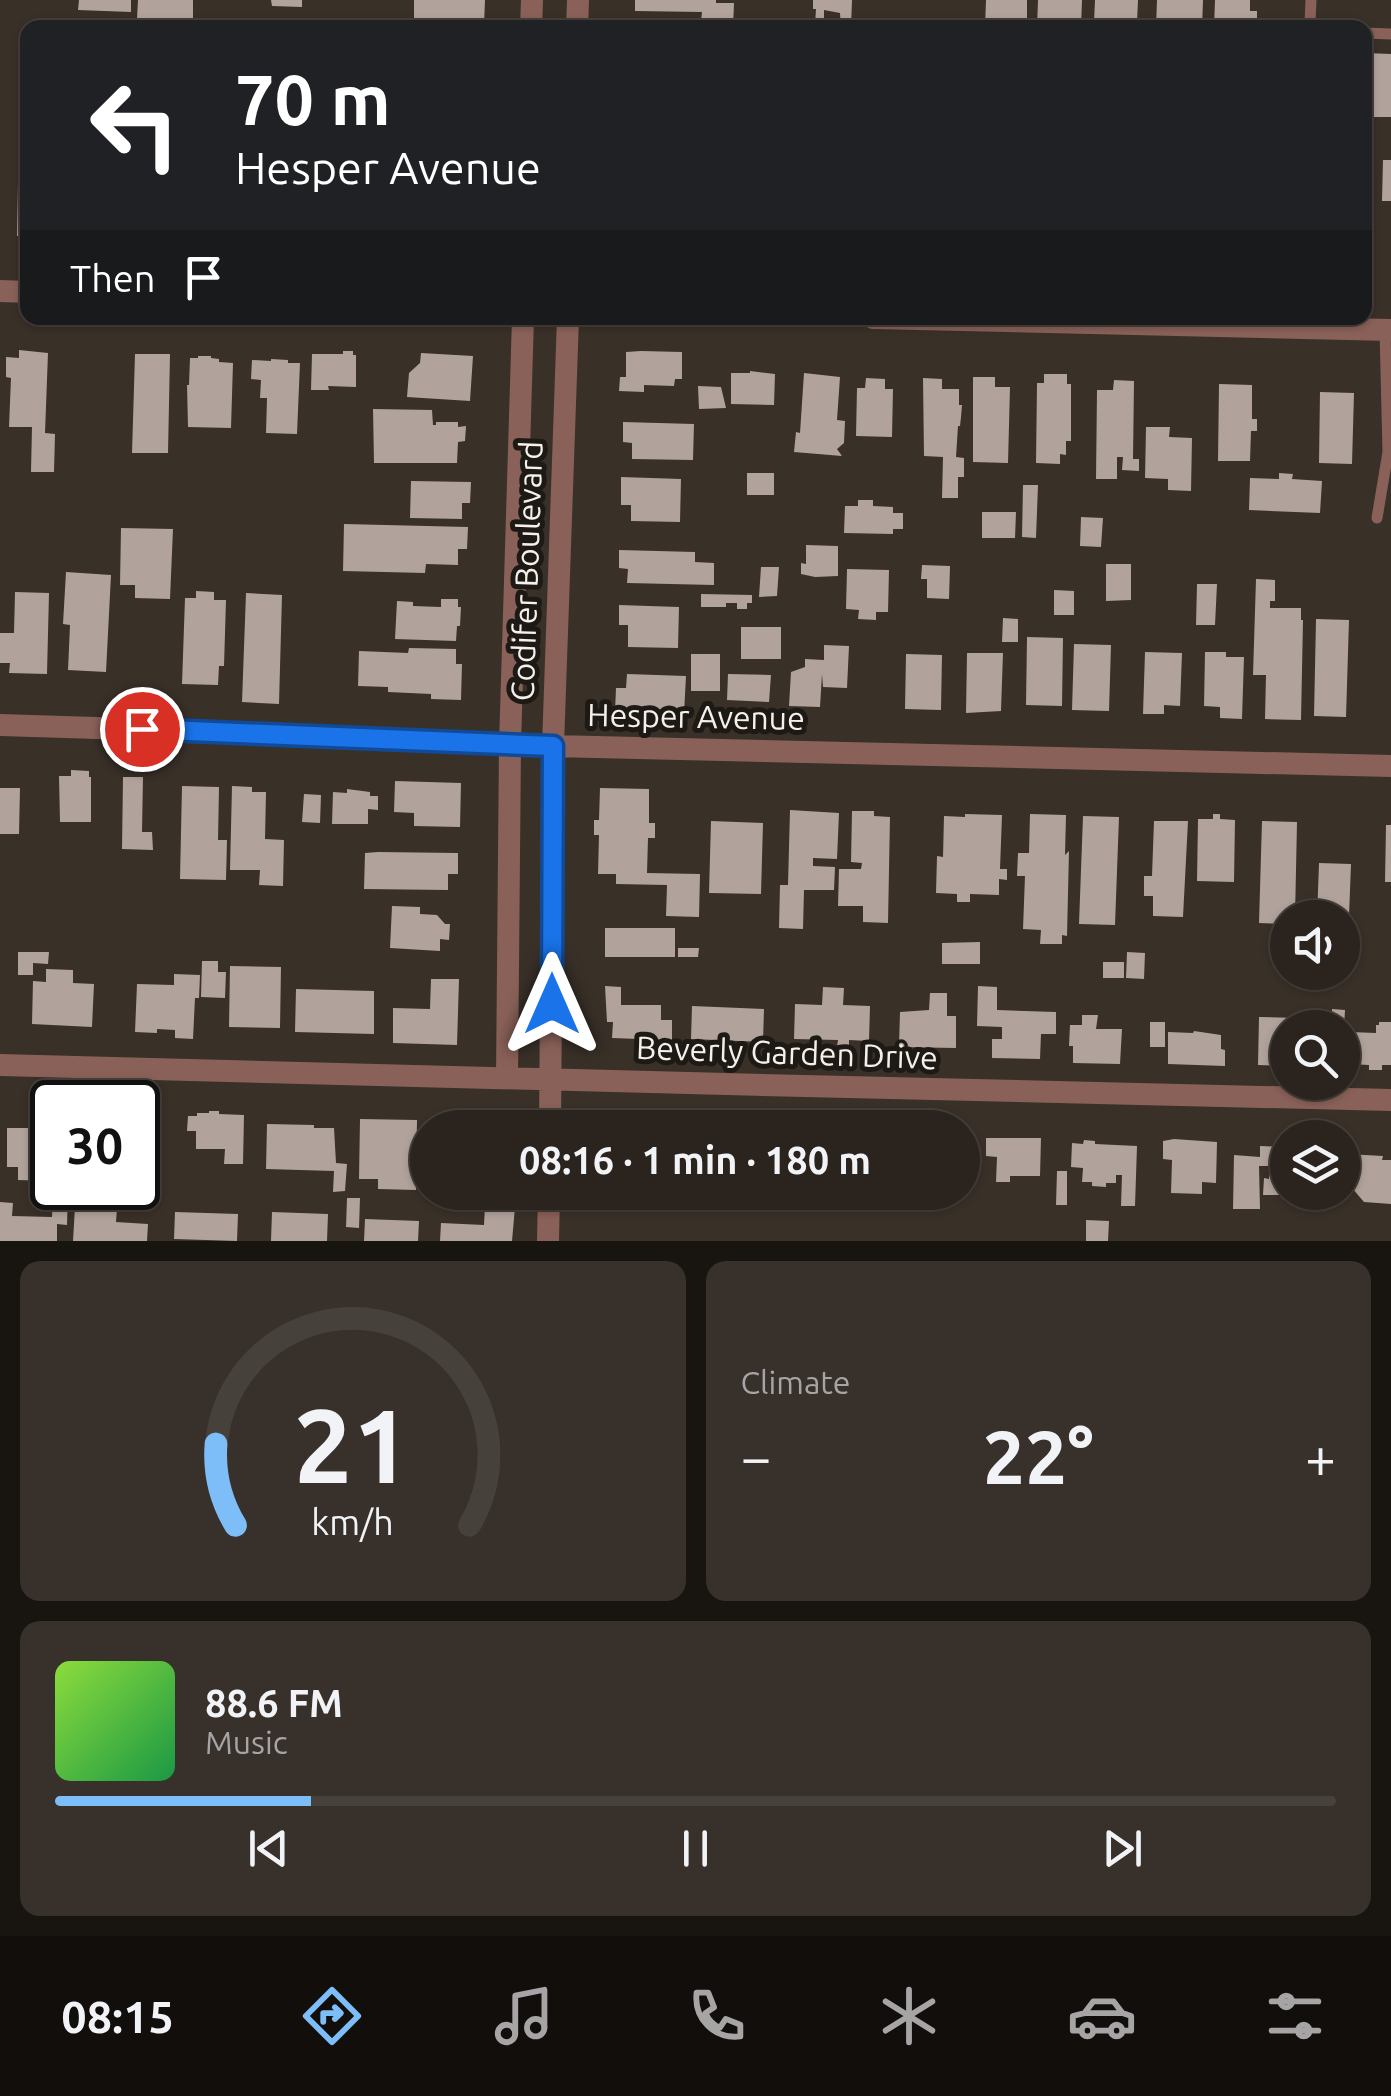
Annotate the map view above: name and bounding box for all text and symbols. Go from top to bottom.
icon: left [70,60,200,190]
text: 70 m [235,60,391,138]
text: Hesper Avenue [235,142,541,193]
icon: arrive [176,250,231,305]
text: Then [70,257,156,299]
street label: Codifer Boulevard [503,440,549,702]
pin [100,687,185,772]
street label: Hesper Avenue [587,696,805,736]
icon: arrive [115,702,170,757]
map controls [1270,900,1360,1210]
button: sound [1270,900,1360,990]
position arrow [500,952,604,1056]
button: search [1270,1010,1360,1100]
street label: Beverly Garden Drive [636,1029,938,1075]
speed limit sign: 30 [30,1080,160,1210]
button: layers [1270,1120,1360,1210]
text: 08:16 · 1 min · 180 m [519,1139,871,1181]
text: Climate [741,1364,851,1400]
text: 21 [294,1386,411,1503]
text: 22° [983,1414,1094,1498]
text: − [741,1426,772,1487]
text: + [1305,1426,1336,1487]
text: km/h [311,1502,394,1542]
text: 88.6 FM [205,1682,343,1724]
text: Music [205,1724,288,1760]
icon: previous [241,1821,296,1876]
icon: pause [668,1821,723,1876]
icon: next [1095,1821,1150,1876]
icon: directions [297,1981,367,2051]
icon: music [489,1981,559,2051]
icon: phone [682,1981,752,2051]
icon: climate [874,1981,944,2051]
icon: car [1067,1981,1137,2051]
icon: filters [1260,1981,1330,2051]
text: 08:15 [61,1991,174,2042]

